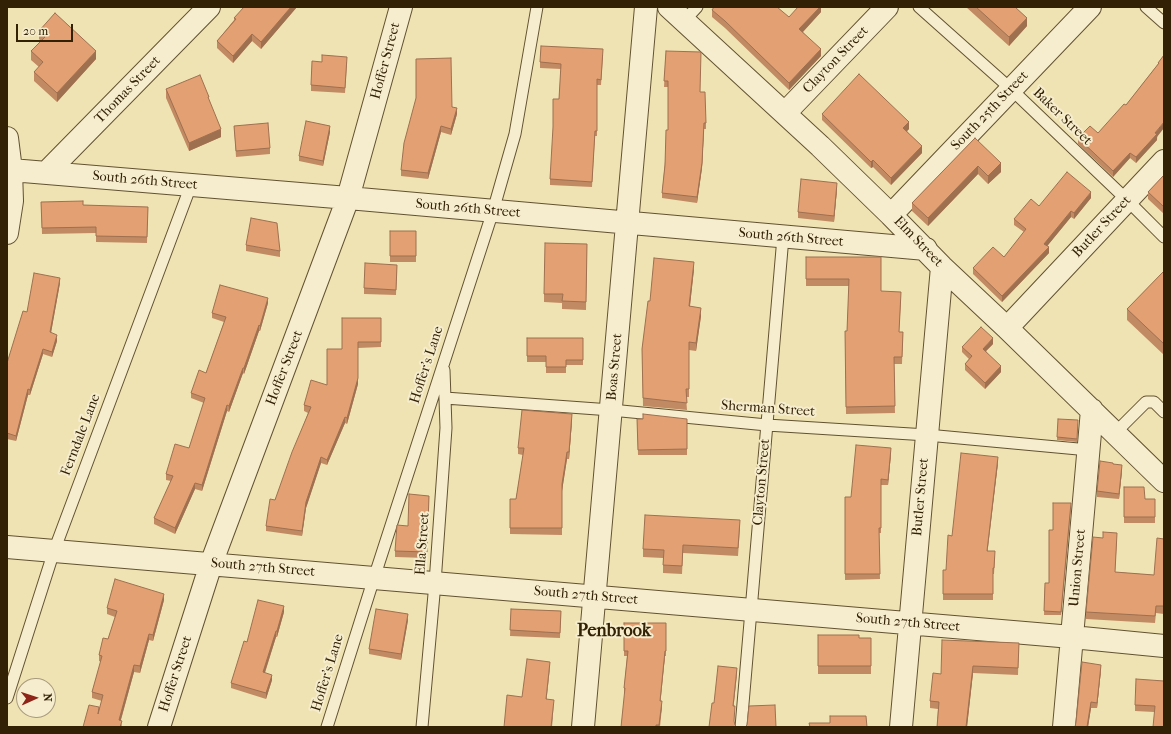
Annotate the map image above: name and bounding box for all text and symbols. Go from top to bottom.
scale bar [18,16,75,42]
street label: Hoffer Street [368,21,404,101]
street label: Clayton Street [800,23,872,97]
text: 20 m [23,24,48,38]
street label: Thomas Street [91,53,165,127]
street label: South 25th Street [948,68,1032,154]
street label: Baker Street [1029,85,1095,149]
street label: South 26th Street [92,168,198,194]
street label: Butler Street [1069,193,1135,261]
street label: South 26th Street [415,196,521,222]
street label: Elm Street [890,213,946,271]
street label: South 26th Street [738,225,844,251]
street label: Hoffer's Lane [407,324,447,406]
street label: Hoffer Street [263,328,307,408]
street label: Boas Street [604,332,626,402]
street label: Ferndale Lane [58,392,104,478]
street label: Sherman Street [720,397,816,421]
street label: Clayton Street [750,438,774,526]
street label: Butler Street [909,457,933,537]
street label: Ella Street [412,512,434,576]
street label: Union Street [1066,528,1090,608]
street label: South 27th Street [210,555,316,581]
street label: South 27th Street [533,583,639,609]
street label: South 27th Street [855,610,961,636]
district label: Penbrook [577,621,651,643]
street label: Hoffer's Lane [308,632,348,714]
street label: Hoffer Street [156,634,196,714]
north arrow [16,678,56,718]
text: N [41,693,54,702]

